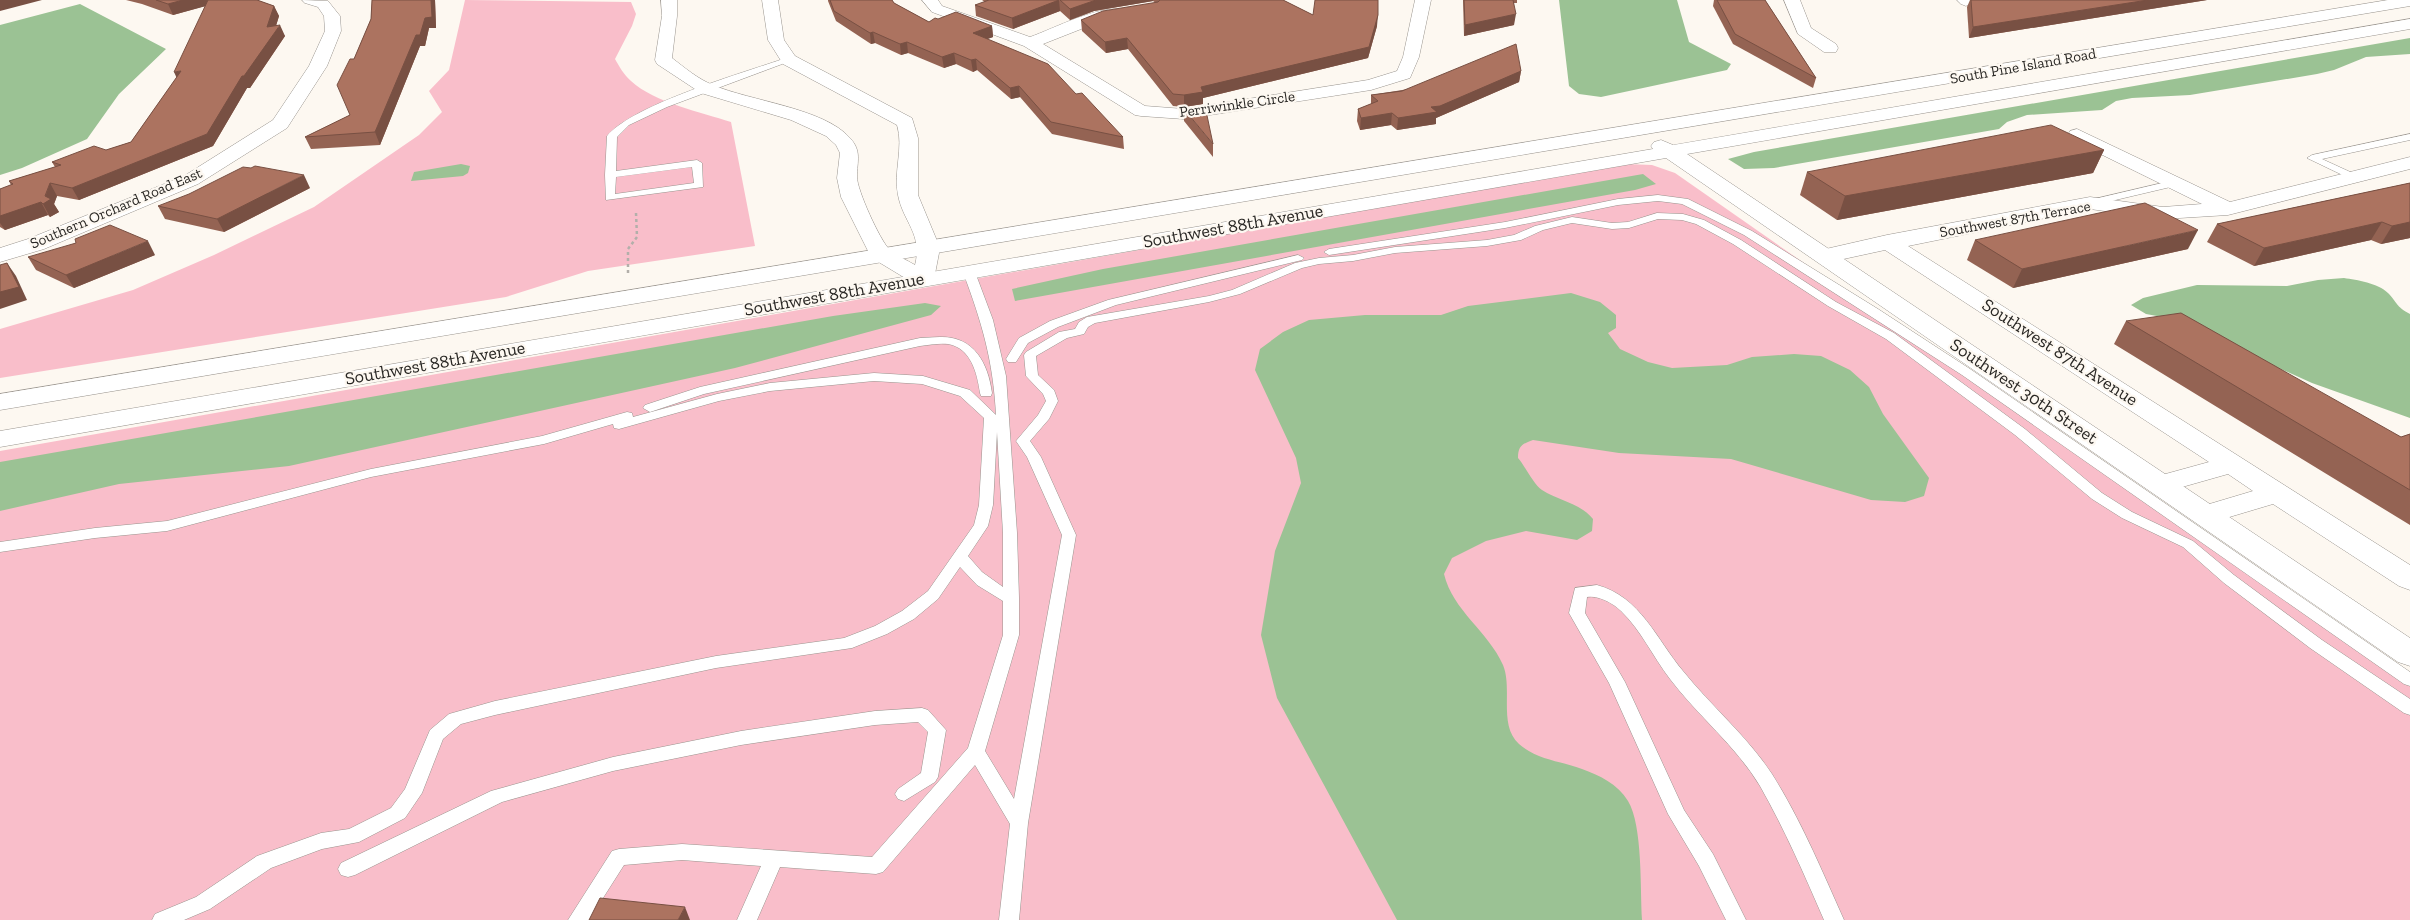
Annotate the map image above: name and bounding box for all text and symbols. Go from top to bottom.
street label: South Pine Island Road [1948,44,2098,88]
street label: Perriwinkle Circle [1178,87,1296,121]
street label: Southern Orchard Road East [27,163,205,252]
street label: Southwest 87th Terrace [1938,197,2092,241]
street label: Southwest 88th Avenue [1141,199,1325,253]
street label: Southwest 88th Avenue [742,267,926,321]
street label: Southwest 87th Avenue [1978,293,2142,411]
street label: Southwest 30th Street [1946,333,2102,449]
street label: Southwest 88th Avenue [343,336,527,390]

